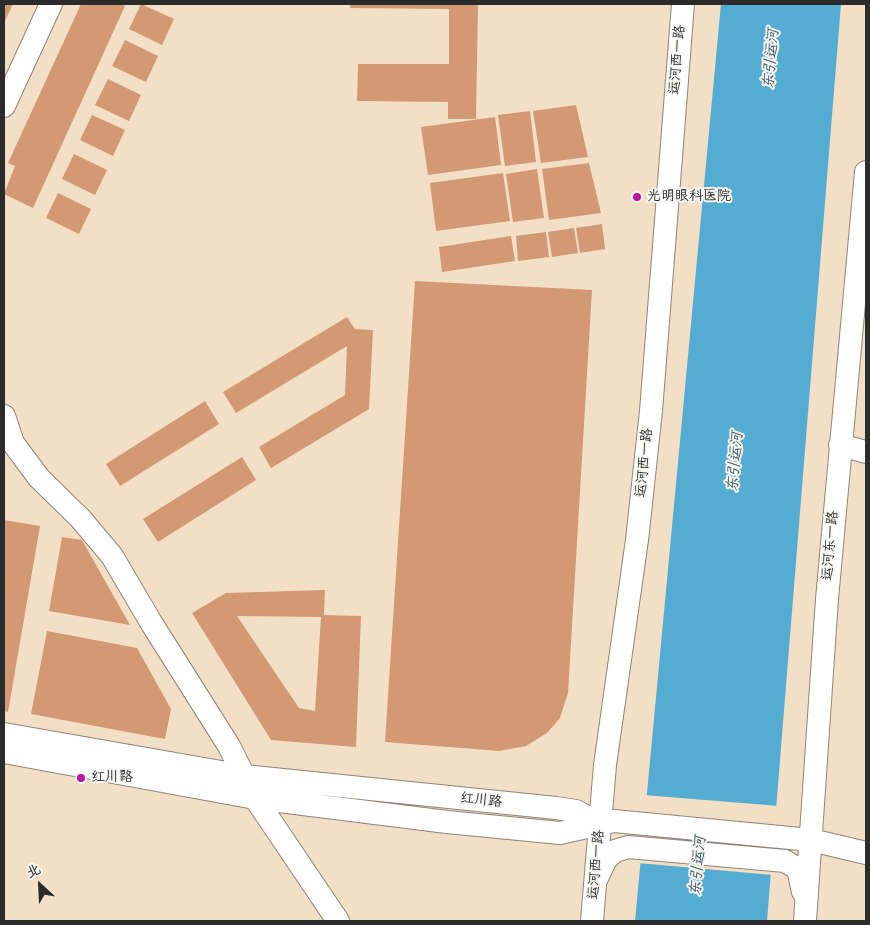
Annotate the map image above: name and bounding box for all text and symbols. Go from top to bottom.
street label: 运河西一路 [667,24,689,96]
water label: 东引运河 [760,28,784,90]
place label: 光明眼科医院 [647,189,731,205]
marker: 光明眼科医院 [631,191,643,203]
street label: 运河西一路 [633,427,657,499]
water label: 东引运河 [724,431,748,493]
street label: 运河东一路 [820,510,842,582]
place label: 红川路 [91,770,133,786]
marker: 红川路 [75,772,87,784]
street label: 红川路 [459,790,503,812]
street label: 运河西一路 [586,829,608,901]
water label: 东引运河 [687,835,711,897]
text: 北 [23,859,44,883]
north arrow [15,860,65,910]

